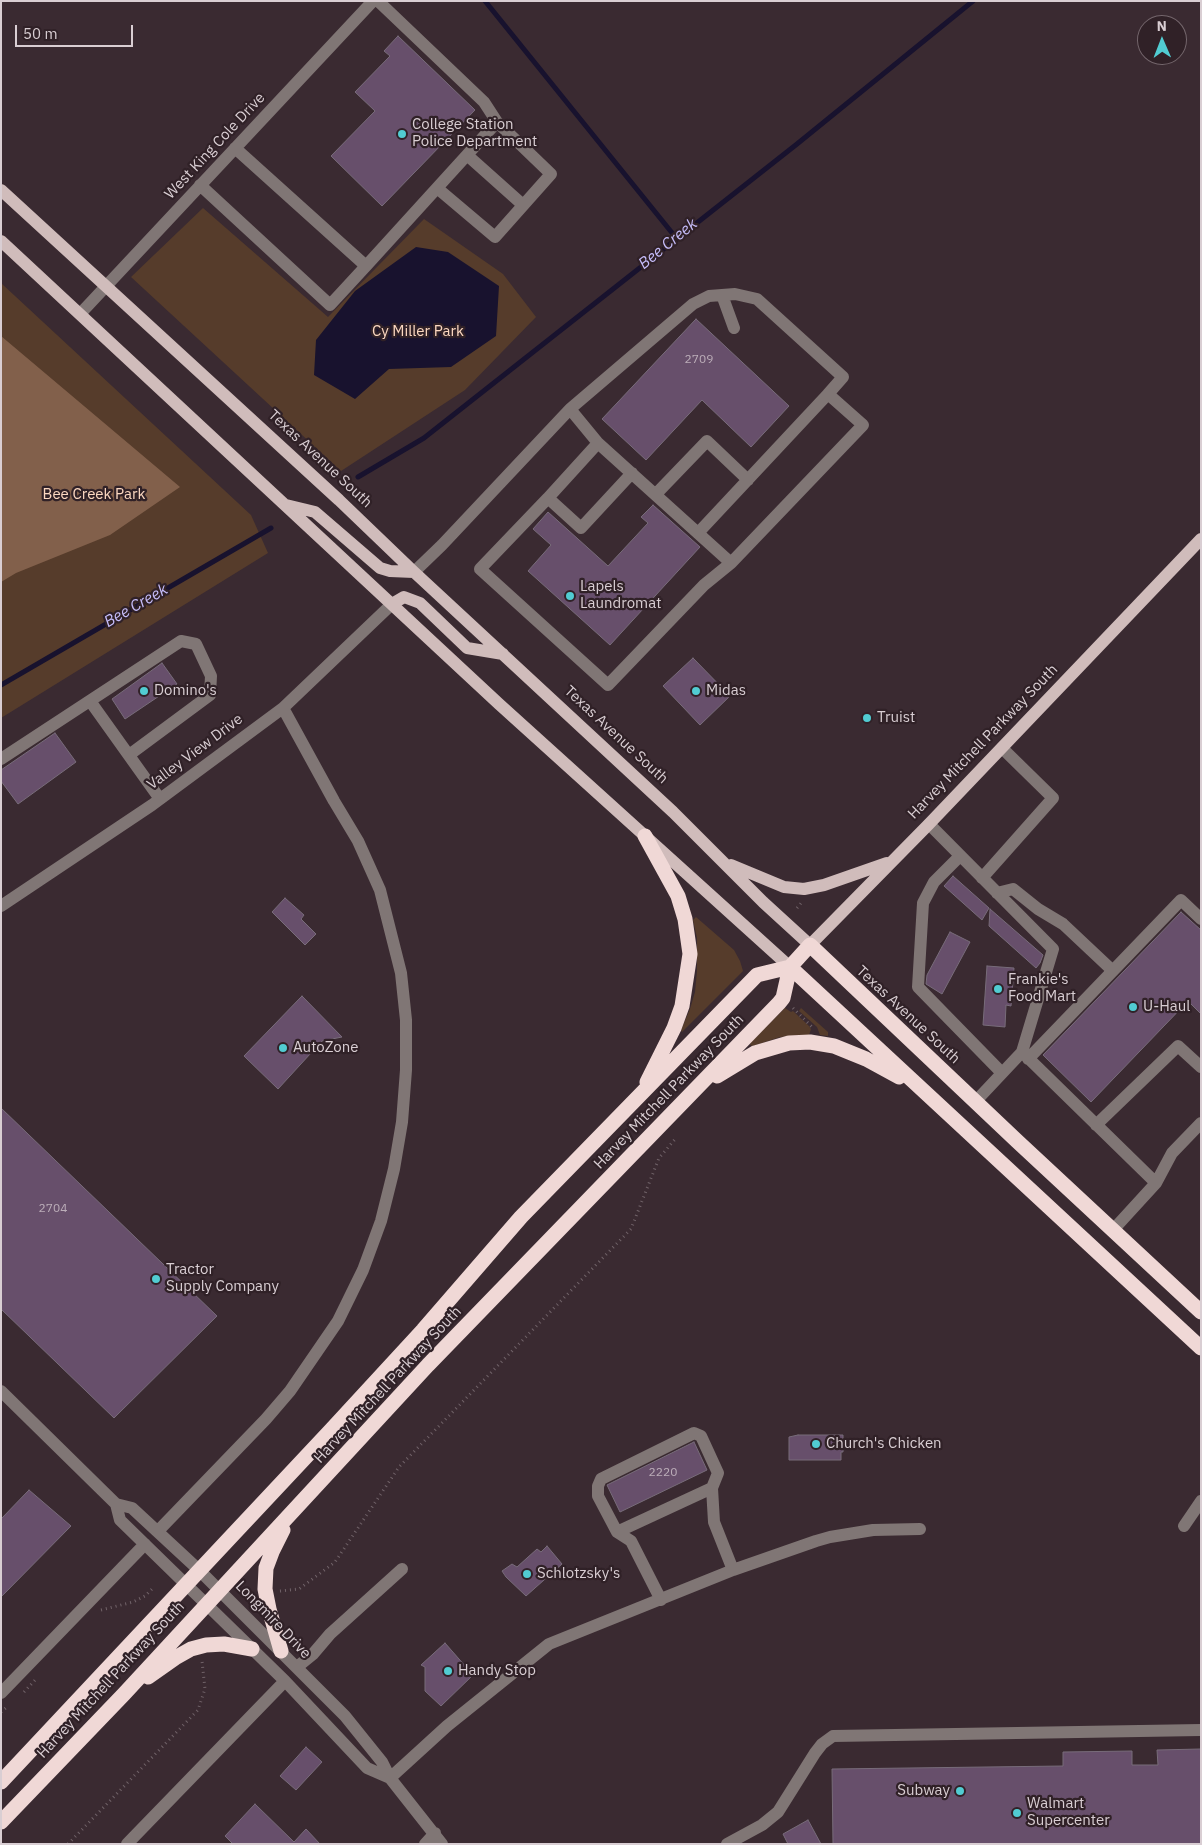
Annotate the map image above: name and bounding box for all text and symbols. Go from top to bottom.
scale bar [18,15,135,47]
north arrow [1137,15,1187,65]
text: N [1157,17,1167,35]
text: 50 m [23,24,58,43]
street label: West King Cole Drive [161,89,269,203]
place label: College Station Police Department [412,116,537,151]
marker: College Station Police Department [396,128,408,140]
water label: Bee Creek [635,214,701,274]
park label: Cy Miller Park [372,323,464,341]
house number: 2709 [685,353,713,367]
street label: Texas Avenue South [264,406,376,512]
park label: Bee Creek Park [43,486,145,504]
place label: Lapels Laundromat [580,578,661,613]
water label: Bee Creek [101,580,171,632]
marker: Lapels Laundromat [564,590,576,602]
street label: Harvey Mitchell Parkway South [904,661,1062,823]
place label: Domino's [154,682,217,700]
street label: Texas Avenue South [560,682,672,788]
place label: Midas [706,682,746,700]
marker: Domino's [138,685,150,697]
marker: Midas [690,685,702,697]
place label: Truist [877,709,915,727]
street label: Valley View Drive [144,710,246,794]
marker: Truist [861,712,873,724]
street label: Texas Avenue South [852,962,964,1068]
place label: Frankie's Food Mart [1008,971,1076,1006]
marker: Frankie's Food Mart [992,983,1004,995]
place label: U-Haul [1143,998,1190,1016]
marker: U-Haul [1127,1001,1139,1013]
street label: Harvey Mitchell Parkway South [590,1011,748,1173]
place label: AutoZone [293,1039,358,1057]
marker: AutoZone [277,1042,289,1054]
house number: 2704 [39,1202,67,1216]
place label: Tractor Supply Company [166,1261,279,1296]
marker: Tractor Supply Company [150,1273,162,1285]
street label: Harvey Mitchell Parkway South [311,1303,465,1467]
place label: Church's Chicken [826,1435,942,1453]
marker: Church's Chicken [810,1438,822,1450]
house number: 2220 [649,1466,677,1480]
place label: Schlotzsky's [537,1565,620,1583]
marker: Schlotzsky's [521,1568,533,1580]
street label: Longmire Drive [231,1577,315,1663]
street label: Harvey Mitchell Parkway South [34,1598,188,1762]
place label: Handy Stop [458,1662,536,1680]
marker: Handy Stop [442,1665,454,1677]
place label: Subway [897,1782,950,1800]
marker: Subway [954,1785,966,1797]
place label: Walmart Supercenter [1027,1795,1110,1830]
marker: Walmart Supercenter [1011,1807,1023,1819]

